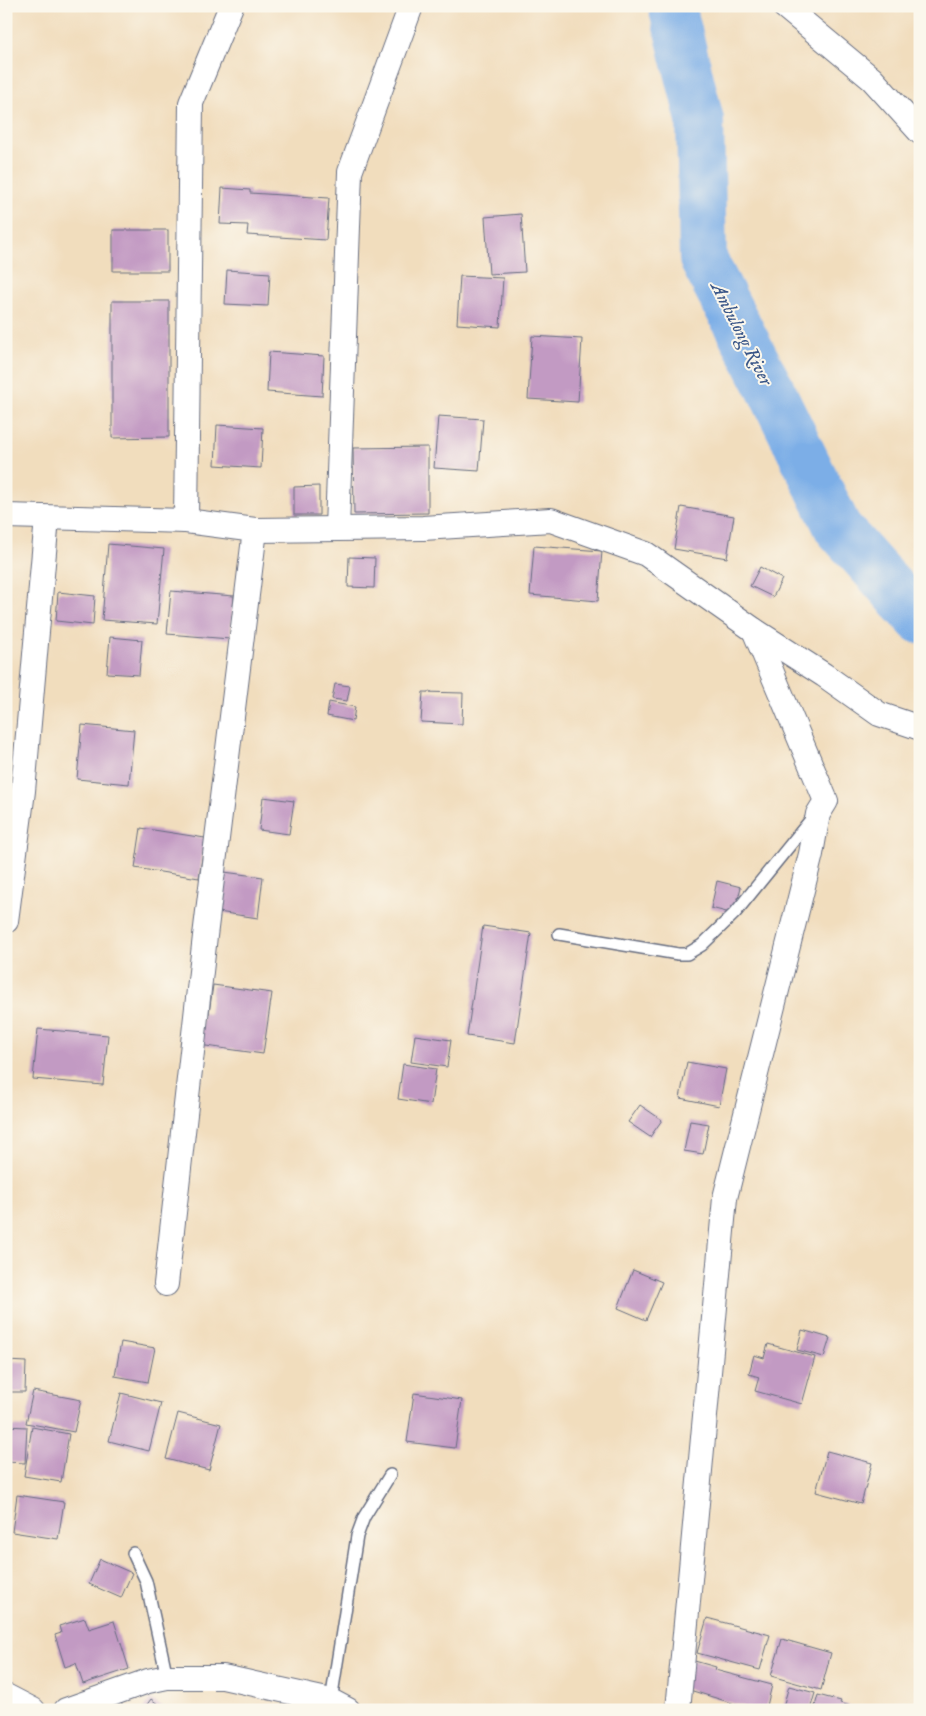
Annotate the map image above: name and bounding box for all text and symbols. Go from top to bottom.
water label: Ambulong River [704,276,778,391]

